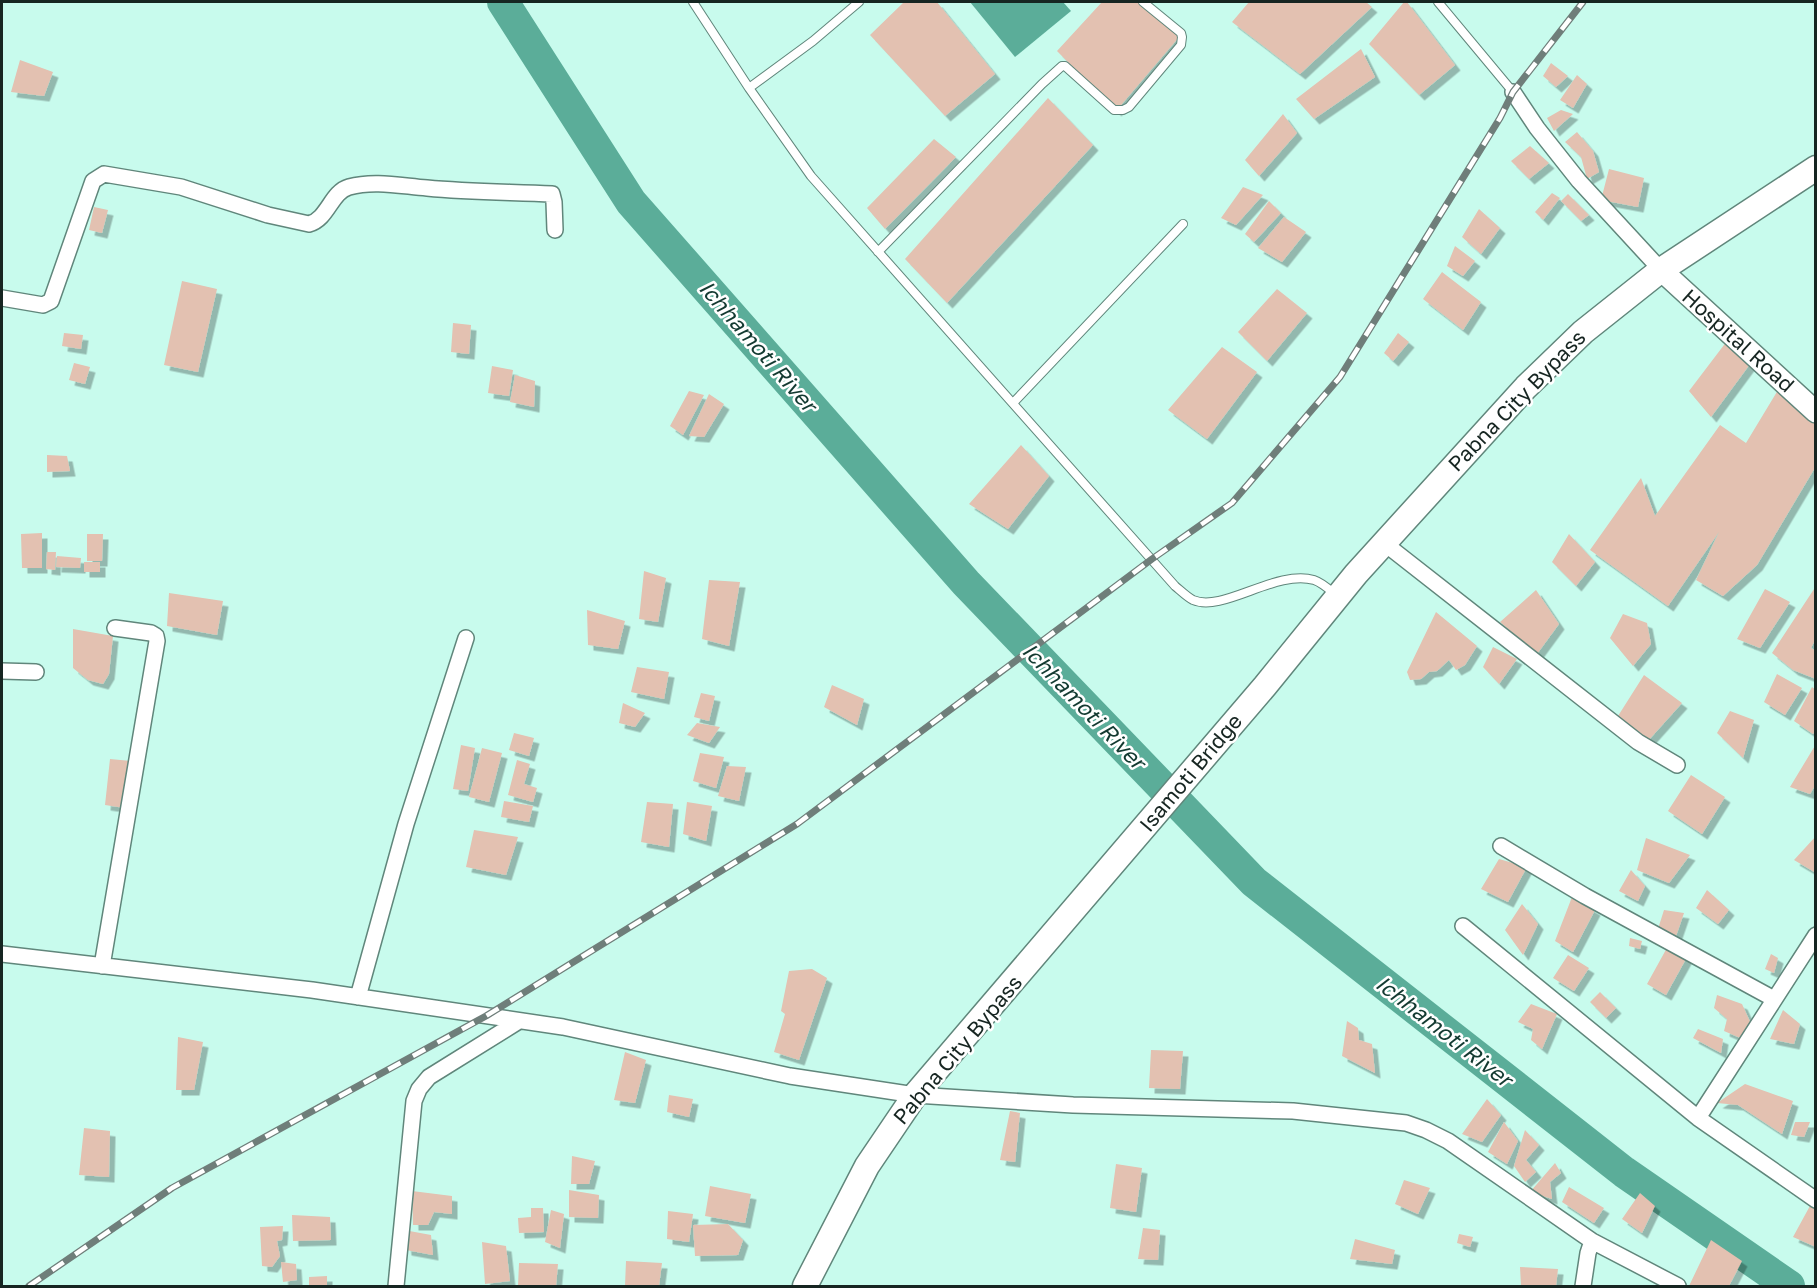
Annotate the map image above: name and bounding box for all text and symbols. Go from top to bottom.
water label: Ichhamoti River [694,274,825,419]
street label: Hospital Road [1677,283,1800,397]
street label: Pabna City Bypass [1442,324,1591,477]
water label: Ichhamoti River [1017,637,1154,777]
street label: Isamoti Bridge [1133,708,1247,837]
street label: Pabna City Bypass [887,969,1027,1129]
water label: Ichhamoti River [1371,969,1520,1094]

